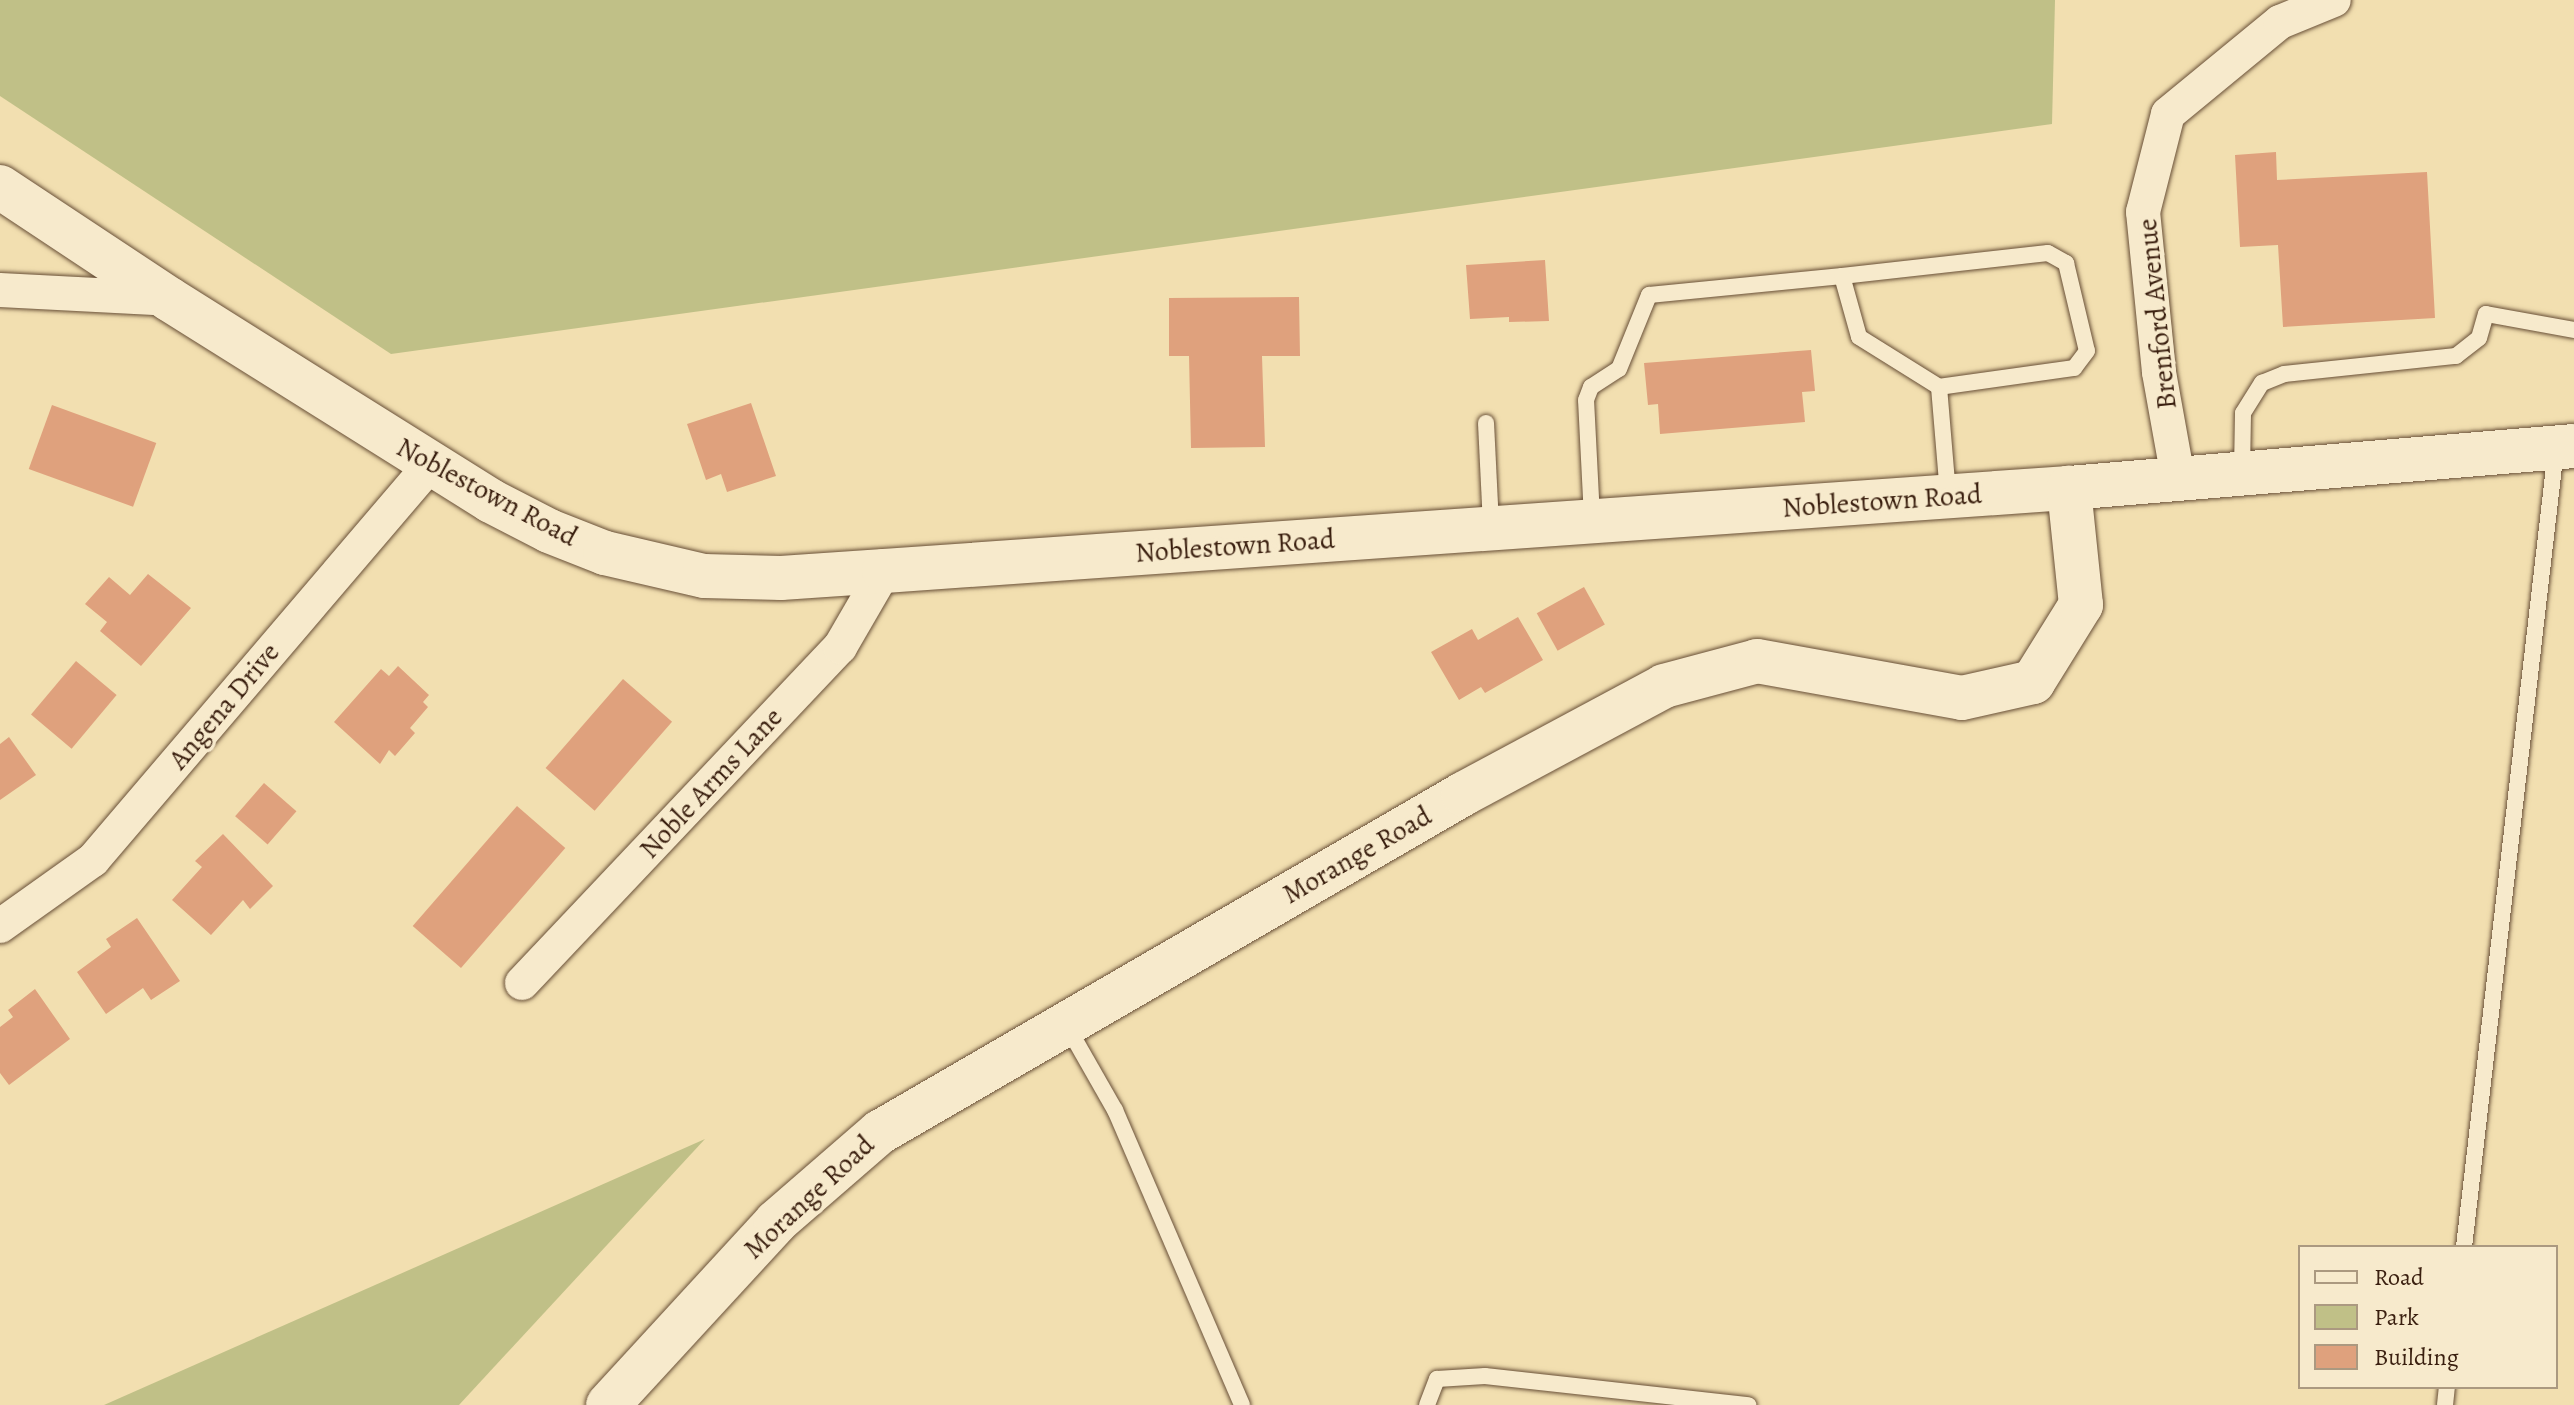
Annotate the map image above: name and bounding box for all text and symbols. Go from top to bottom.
street label: Brenford Avenue [2130,217,2184,411]
street label: Noblestown Road [391,430,583,554]
street label: Noblestown Road [1781,477,1983,525]
street label: Noblestown Road [1134,522,1336,570]
street label: Angena Drive [161,636,287,776]
street label: Noble Arms Lane [632,700,790,866]
street label: Morange Road [1277,799,1437,911]
street label: Morange Road [737,1128,881,1266]
legend [2298,1245,2558,1389]
text: Road [2374,1261,2424,1293]
text: Park [2374,1301,2419,1333]
text: Building [2374,1341,2459,1373]

